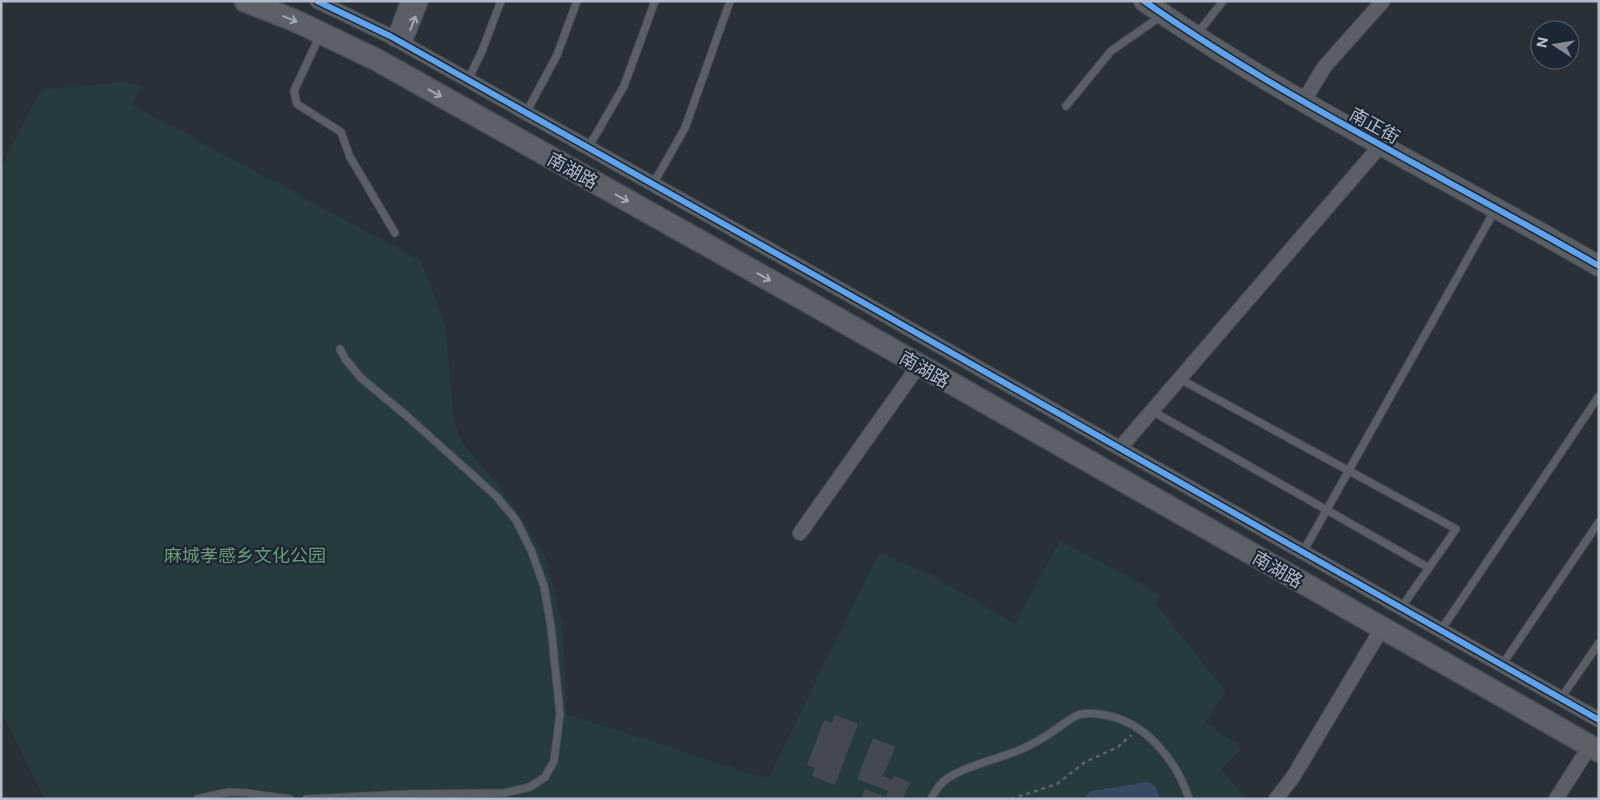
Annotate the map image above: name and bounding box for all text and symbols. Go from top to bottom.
one-way arrow [282,15,297,24]
one-way arrow [409,16,418,31]
north arrow [1530,20,1580,70]
text: N [1532,35,1551,49]
one-way arrow [427,88,442,98]
street label: 南正街 [1346,102,1404,148]
street label: 南湖路 [544,147,602,193]
one-way arrow [615,193,630,203]
one-way arrow [756,273,771,283]
street label: 南湖路 [896,346,954,392]
park label: 麻城孝感乡文化公园 [164,544,326,566]
street label: 南湖路 [1249,546,1307,592]

